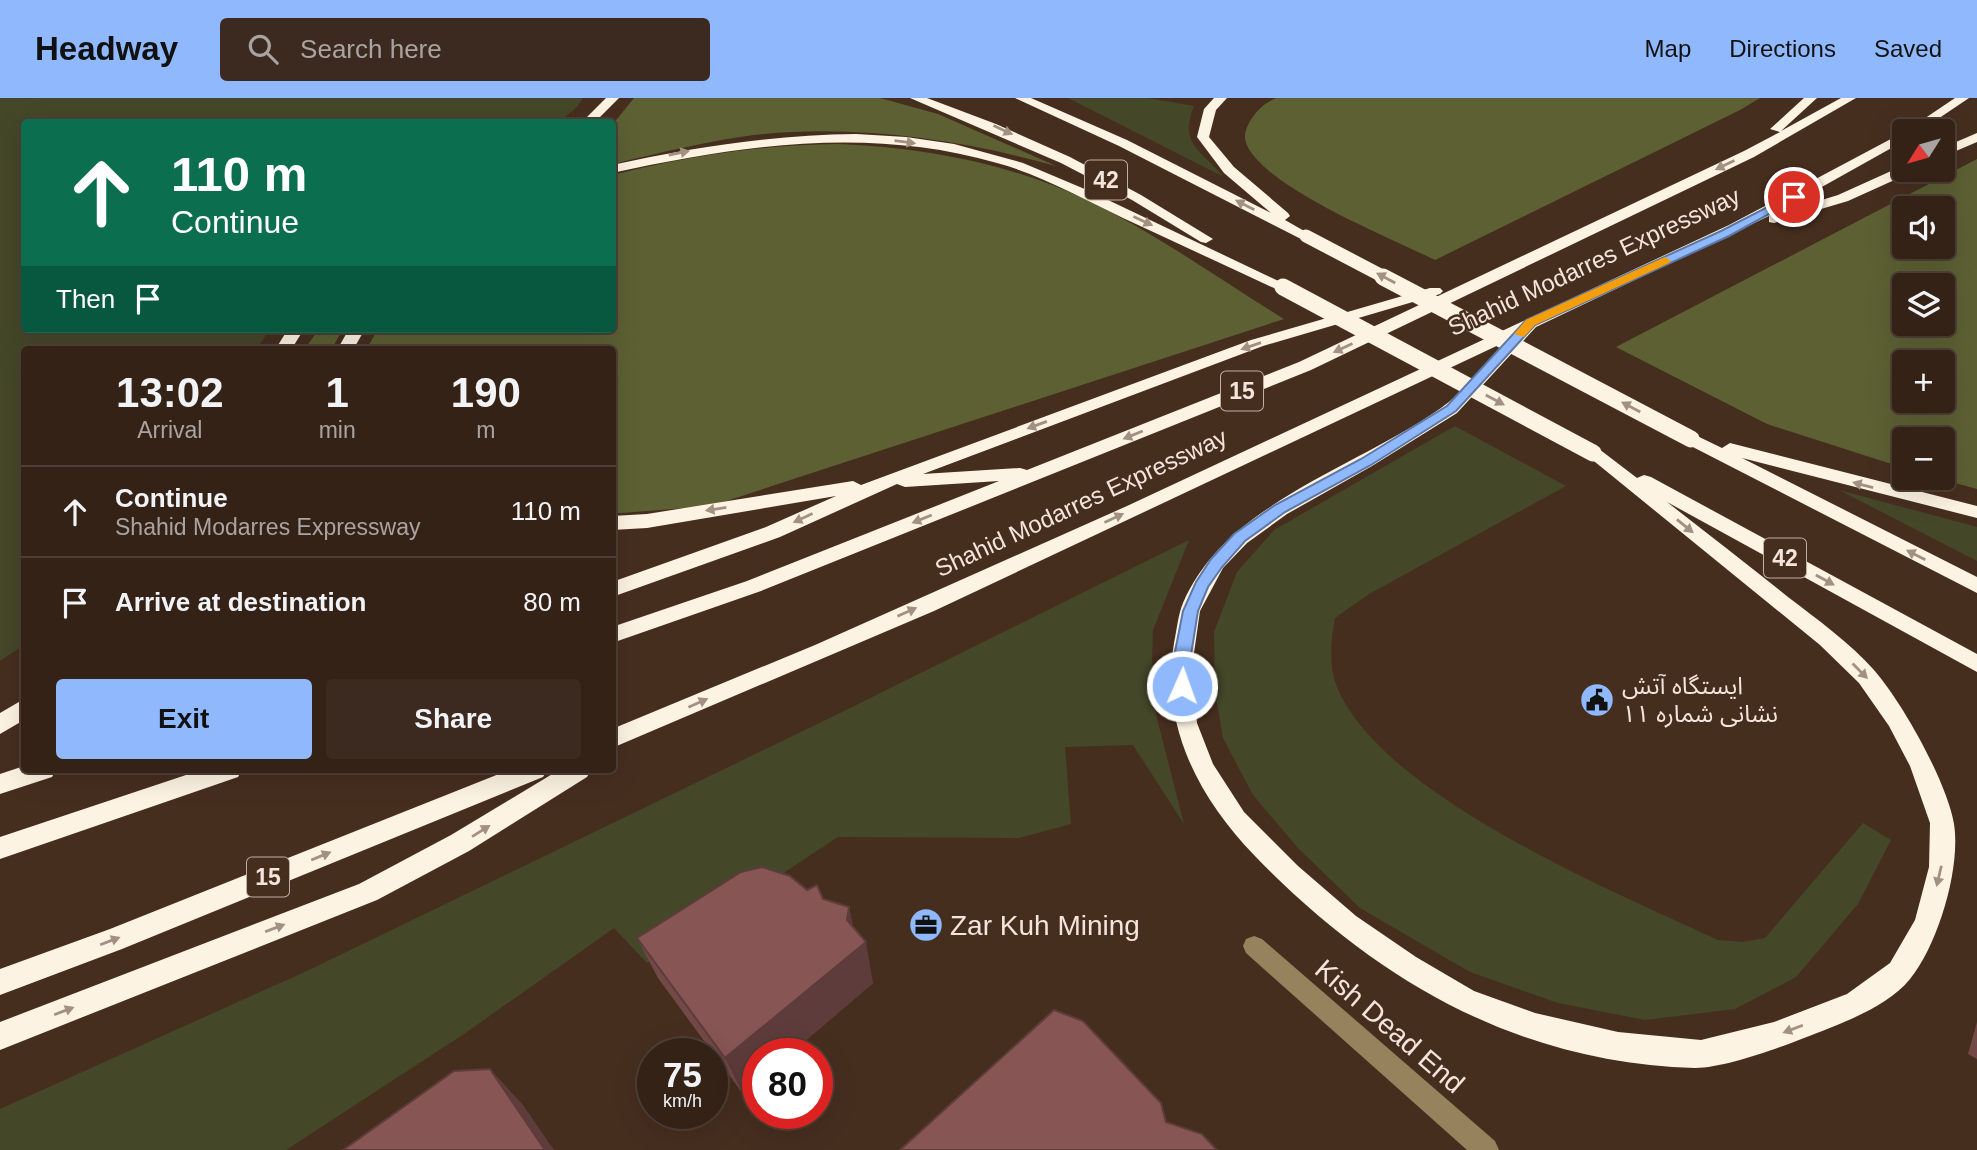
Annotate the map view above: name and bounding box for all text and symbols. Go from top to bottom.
search box [220,18,710,81]
text: Headway [35,30,178,67]
icon: search [244,30,282,68]
text: Search here [300,34,442,64]
text: Map [1645,35,1691,62]
text: Directions [1729,35,1836,62]
text: Saved [1874,35,1942,62]
north arrow [1892,119,1955,182]
map controls [1892,119,1955,490]
one-way arrow [993,124,1013,136]
one-way arrow [894,137,916,148]
icon: ahead [56,147,147,238]
text: 110 m [171,147,307,201]
one-way arrow [668,148,690,159]
road number: 42 [1085,160,1127,200]
one-way arrow [1715,160,1735,171]
pin [1764,167,1824,227]
icon: arrive [1775,178,1813,216]
street label: Shahid Modarres Expressway [1444,182,1744,341]
button: sound [1892,196,1955,259]
one-way arrow [1235,200,1255,211]
text: Continue [171,204,299,240]
one-way arrow [1132,216,1153,227]
one-way arrow [1376,273,1396,284]
button: layers [1892,273,1955,336]
icon: arrive [129,280,167,318]
text: Then [56,284,115,314]
one-way arrow [1240,341,1261,352]
one-way arrow [1333,342,1353,354]
button: + [1892,350,1955,413]
text: 13:02 [116,369,224,416]
text: 1 [325,369,349,416]
text: 190 [451,369,521,416]
road number: 15 [1221,372,1263,410]
one-way arrow [1485,395,1505,406]
one-way arrow [1621,401,1641,413]
text: Arrival [137,417,202,443]
text: min [319,417,356,443]
text: m [476,417,495,443]
one-way arrow [1027,420,1048,431]
street label: Shahid Modarres Expressway [931,423,1231,582]
button: − [1892,427,1955,490]
one-way arrow [1122,430,1143,441]
one-way arrow [1852,479,1874,490]
text: Continue [115,483,228,513]
icon: ahead [56,493,94,531]
text: 110 m [511,496,581,526]
one-way arrow [705,504,727,515]
one-way arrow [793,512,813,524]
one-way arrow [1104,512,1124,524]
text: Shahid Modarres Expressway [115,514,421,540]
one-way arrow [911,514,932,525]
one-way arrow [1675,519,1693,534]
road number: 42 [1764,538,1806,578]
one-way arrow [1906,549,1926,560]
one-way arrow [1815,574,1834,586]
icon: arrive [56,584,94,622]
text: Arrive at destination [115,587,366,617]
text: 80 m [523,587,581,617]
one-way arrow [896,606,917,617]
position arrow [1145,649,1219,723]
one-way arrow [1852,662,1869,679]
place label: ایستگاه آتش نشانی شماره ۱۱ [1622,672,1778,728]
button: Exit [56,679,312,759]
button: Share [326,679,581,759]
public building icon: ایستگاه آتش نشانی شماره ۱۱ [1578,681,1616,719]
one-way arrow [688,697,708,709]
one-way arrow [471,824,490,837]
one-way arrow [311,851,332,862]
road number: 15 [247,858,289,897]
one-way arrow [1933,865,1944,887]
office icon: Zar Kuh Mining [907,906,945,944]
place label: Zar Kuh Mining [950,910,1140,941]
one-way arrow [265,922,286,933]
one-way arrow [100,935,121,946]
street label: Kish Dead End [1309,953,1470,1099]
one-way arrow [53,1005,74,1016]
one-way arrow [1782,1024,1803,1035]
speed limit sign: 80 [742,1038,833,1129]
text: 75 [663,1055,702,1094]
text: km/h [663,1091,702,1111]

